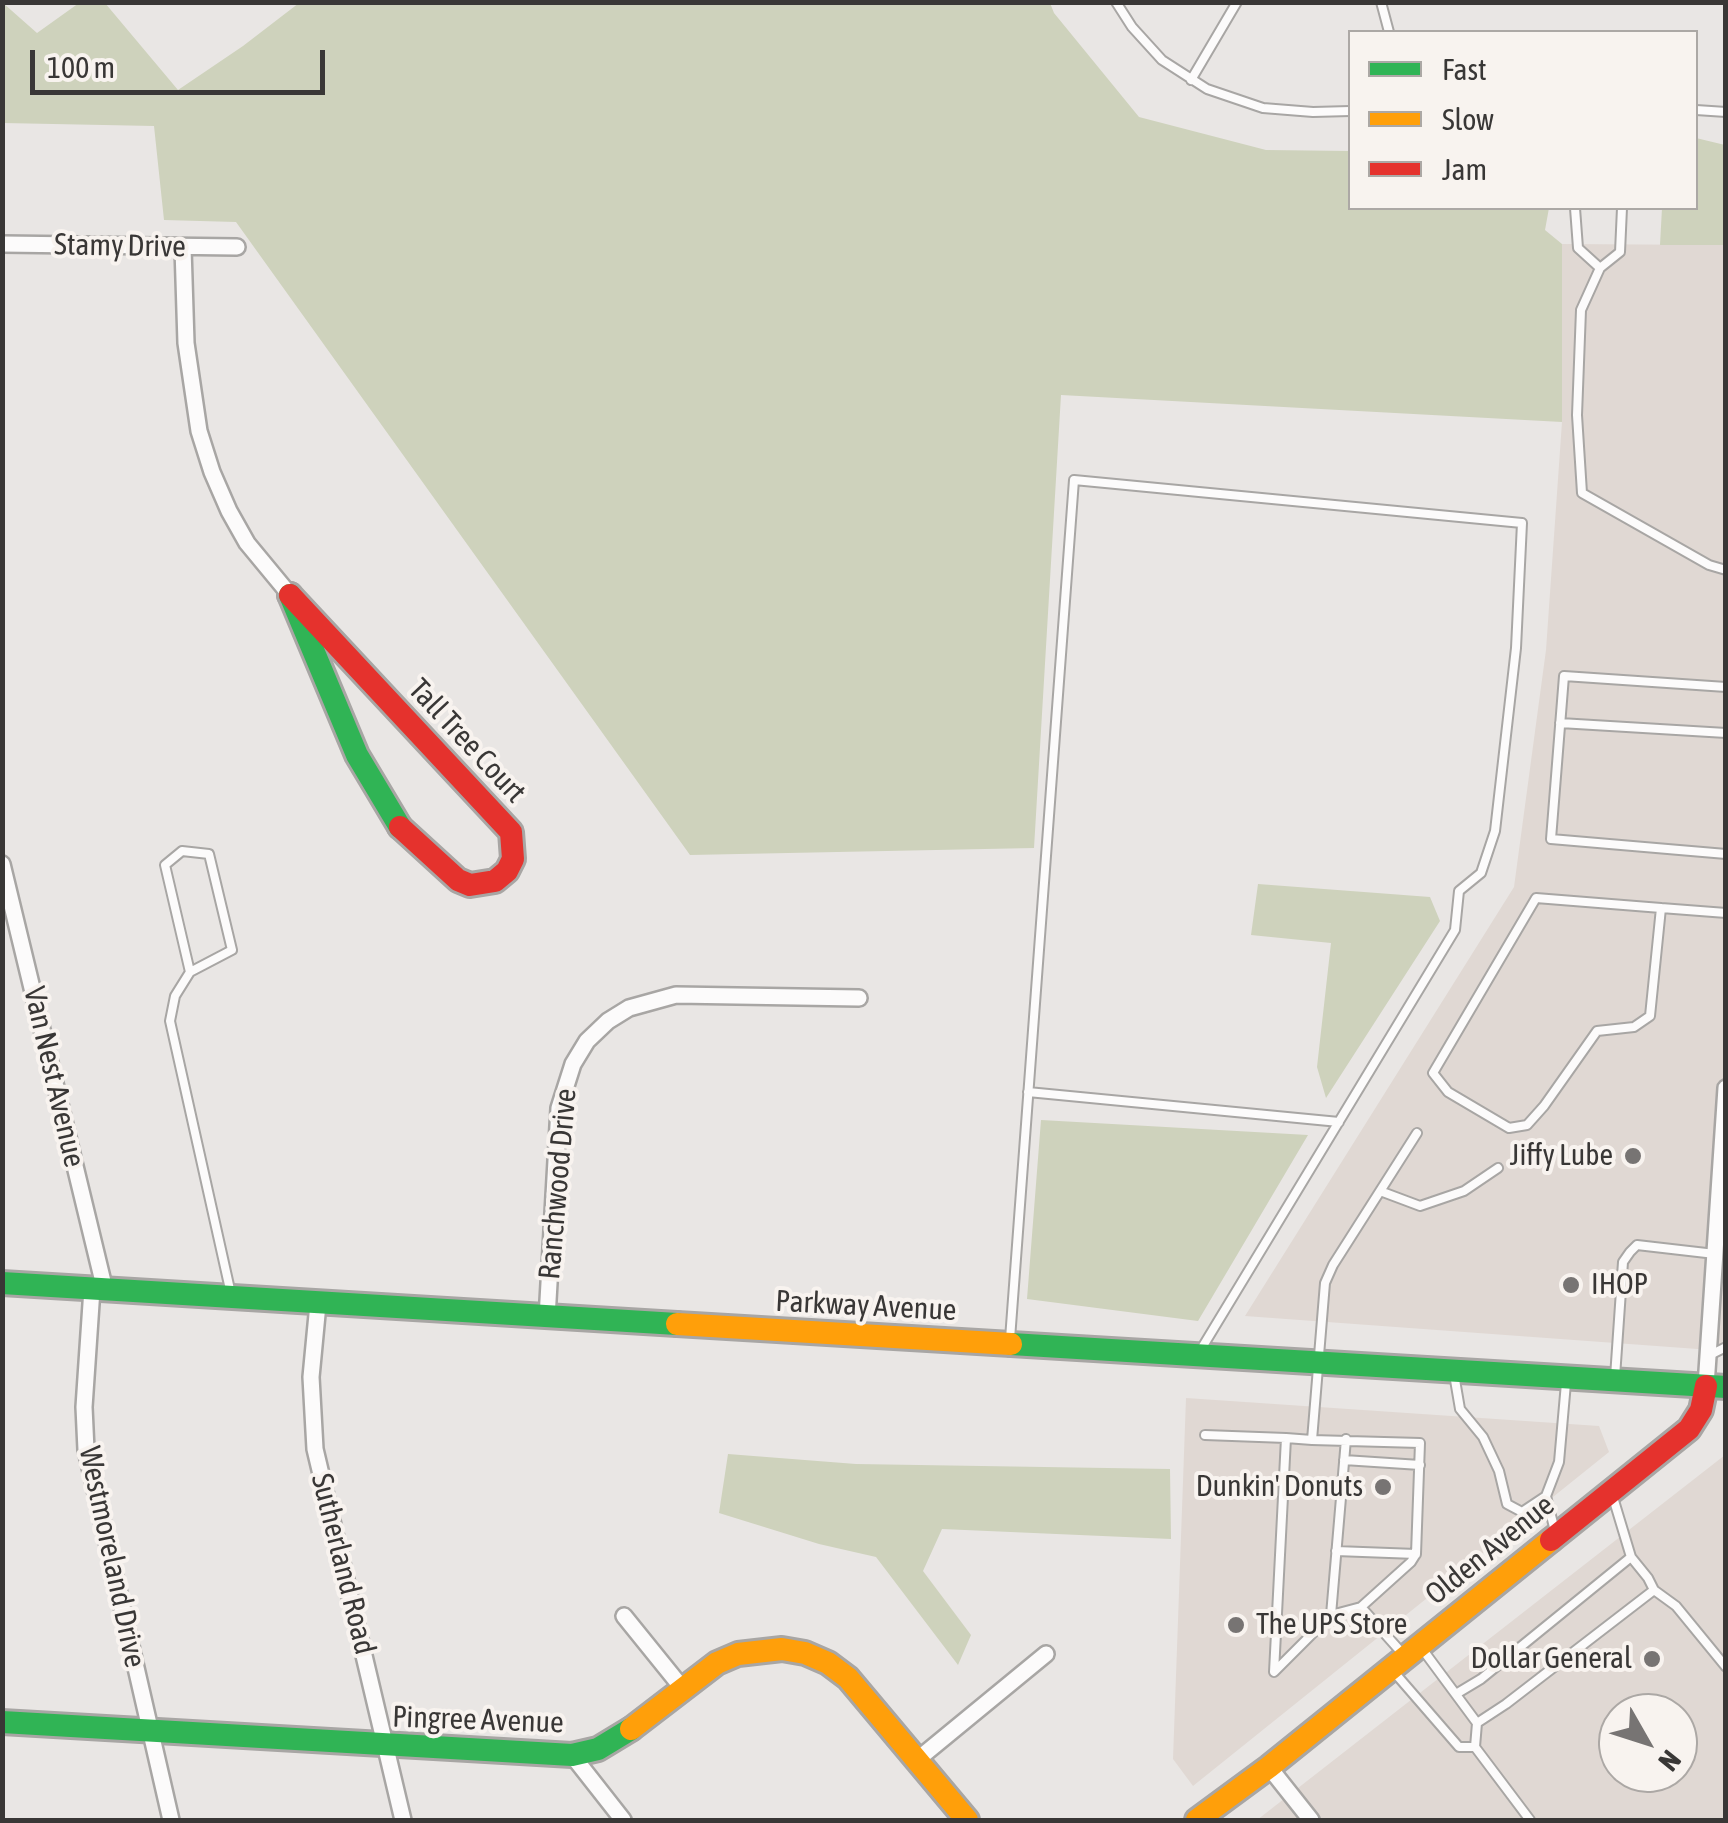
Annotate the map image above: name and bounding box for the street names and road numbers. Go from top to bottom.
street label: Stamy Drive [54,227,186,265]
street label: Tall Tree Court [401,672,533,810]
street label: Van Nest Avenue [16,983,92,1171]
street label: Ranchwood Drive [532,1087,584,1281]
street label: Parkway Avenue [775,1283,957,1329]
street label: Westmoreland Drive [71,1443,153,1671]
street label: Sutherland Road [303,1470,383,1658]
street label: Olden Avenue [1419,1487,1561,1613]
street label: Pingree Avenue [392,1699,564,1741]

